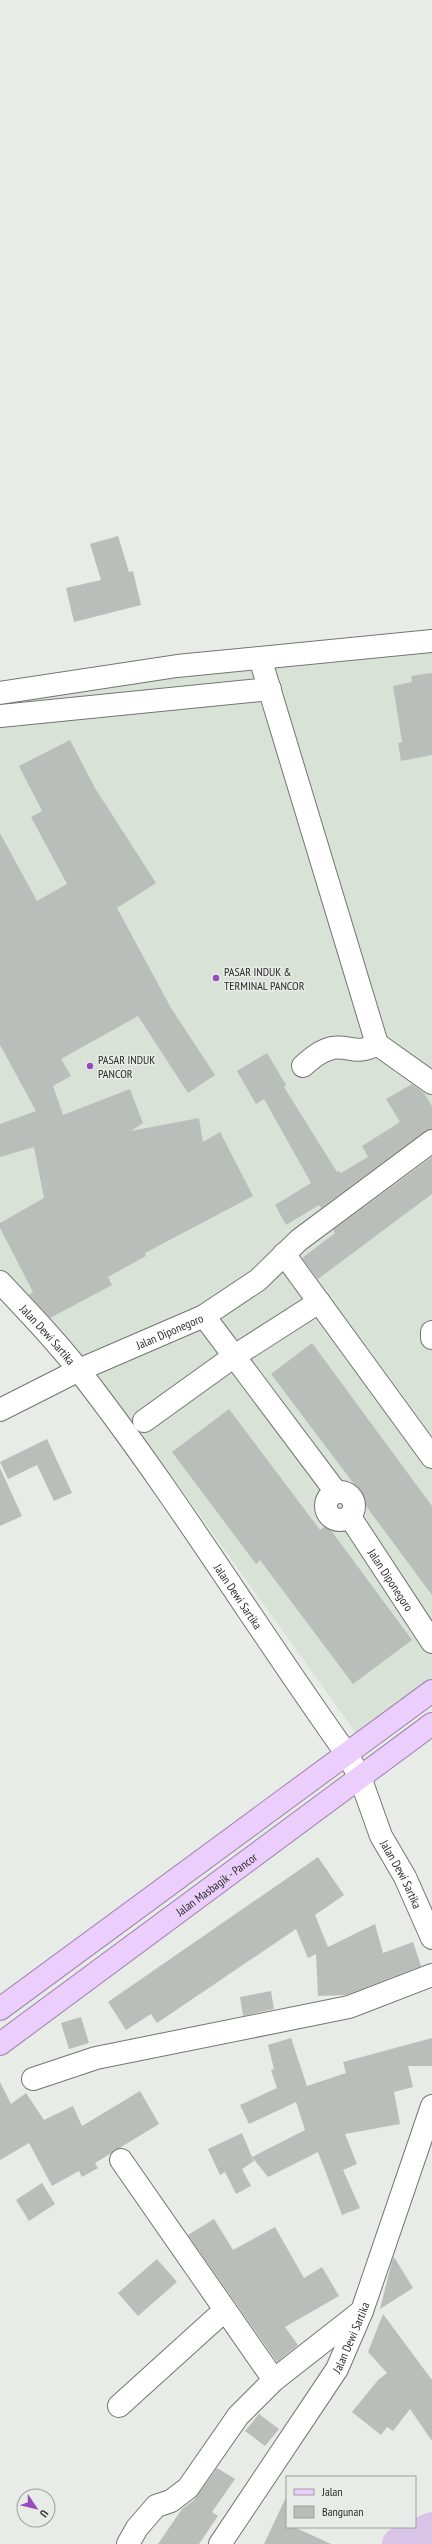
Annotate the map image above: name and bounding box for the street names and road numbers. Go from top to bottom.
street label: Jalan Dewi Sartika [17,1300,79,1368]
street label: Jalan Diponegoro [133,1310,205,1352]
street label: Jalan Diponegoro [365,1545,417,1614]
street label: Jalan Dewi Sartika [211,1560,266,1632]
street label: Jalan Dewi Sartika [377,1836,426,1911]
street label: Jalan Masbagik - Pancor [172,1848,260,1919]
street label: Jalan Dewi Sartika [328,2300,372,2377]

